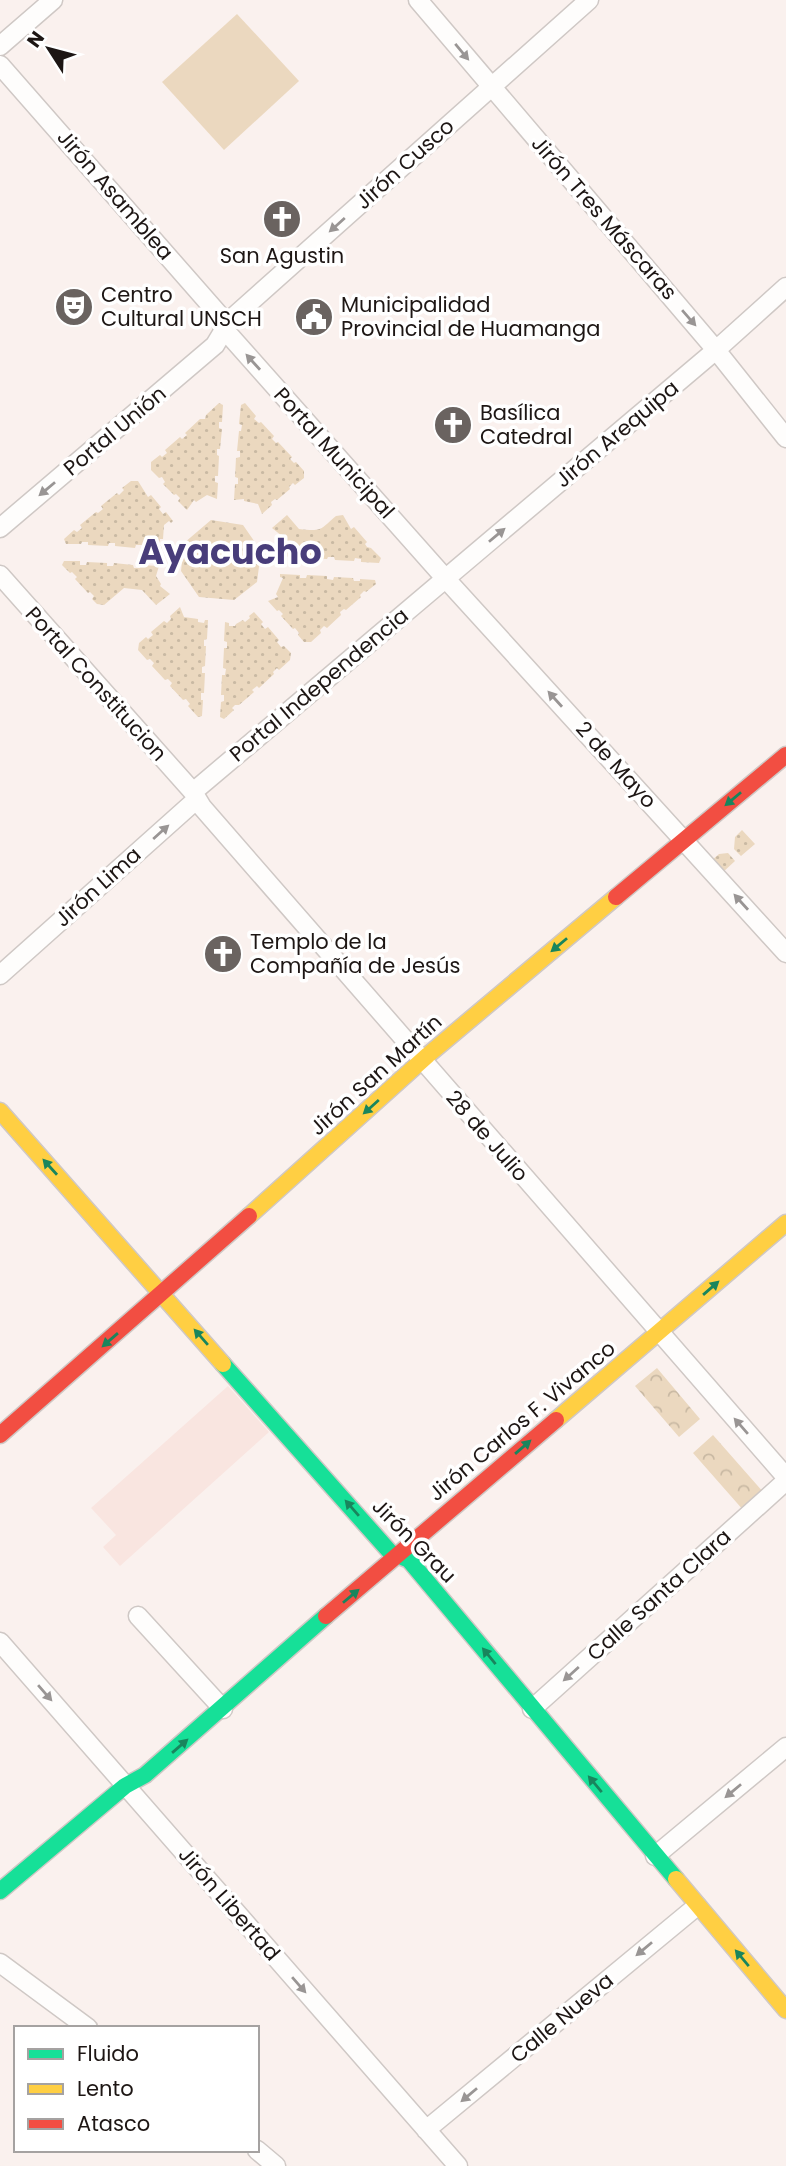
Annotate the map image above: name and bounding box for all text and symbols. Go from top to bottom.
north arrow [14,14,84,84]
text: N [21,26,51,53]
one-way arrow [454,43,470,61]
street label: Jirón Cusco [349,112,460,216]
street label: Jirón Asamblea [51,123,180,266]
street label: Jirón Tres Máscaras [525,129,684,306]
church icon: San Agustin [261,198,303,240]
one-way arrow [328,217,345,232]
place label: San Agustin [220,241,344,270]
place label: Centro Cultural UNSCH [101,280,262,333]
theatre icon: Centro Cultural UNSCH [53,286,95,328]
place label: Municipalidad Provincial de Huamanga [341,290,600,343]
public building icon: Municipalidad Provincial de Huamanga [293,296,335,338]
one-way arrow [681,309,697,327]
one-way arrow [245,353,261,371]
street label: Jirón Arequipa [549,373,685,494]
street label: Portal Unión [57,379,172,482]
street label: Portal Municipal [268,381,401,525]
place label: Basílica Catedral [480,398,572,451]
church icon: Basílica Catedral [432,404,474,446]
one-way arrow [38,481,56,496]
district label: Ayacucho [138,527,322,576]
one-way arrow [489,528,506,543]
street label: Portal Constitucion [19,600,174,767]
street label: Portal Independencia [223,601,414,768]
one-way arrow [547,690,563,708]
street label: 2 de Mayo [569,715,663,815]
one-way arrow [725,791,743,806]
one-way arrow [152,824,169,840]
street label: Jirón Lima [48,840,147,933]
one-way arrow [733,894,749,911]
place label: Templo de la Compañía de Jesús [250,927,460,980]
church icon: Templo de la Compañía de Jesús [202,933,244,975]
one-way arrow [550,937,568,953]
street label: Jirón San Martín [303,1007,448,1142]
street label: 28 de Julio [440,1084,535,1187]
one-way arrow [363,1098,380,1114]
one-way arrow [43,1159,58,1176]
one-way arrow [702,1281,719,1296]
one-way arrow [194,1329,209,1346]
one-way arrow [102,1332,119,1347]
street label: Jirón Carlos F. Vivanco [422,1334,621,1507]
one-way arrow [733,1417,749,1435]
one-way arrow [514,1439,532,1455]
street label: Jirón Grau [366,1492,463,1589]
one-way arrow [344,1499,360,1517]
street label: Calle Santa Clara [580,1522,737,1667]
one-way arrow [341,1588,359,1603]
one-way arrow [482,1648,497,1665]
one-way arrow [562,1666,580,1682]
one-way arrow [37,1685,52,1702]
one-way arrow [171,1738,189,1754]
one-way arrow [588,1776,603,1793]
one-way arrow [725,1783,742,1798]
street label: Jirón Libertad [172,1841,287,1967]
one-way arrow [636,1942,654,1957]
one-way arrow [735,1950,750,1967]
street label: Calle Nueva [504,1966,619,2069]
one-way arrow [291,1976,306,1993]
legend [14,2026,259,2152]
text: Fluido [77,2039,139,2068]
text: Lento [77,2074,134,2103]
one-way arrow [461,2087,479,2102]
text: Atasco [77,2109,150,2138]

